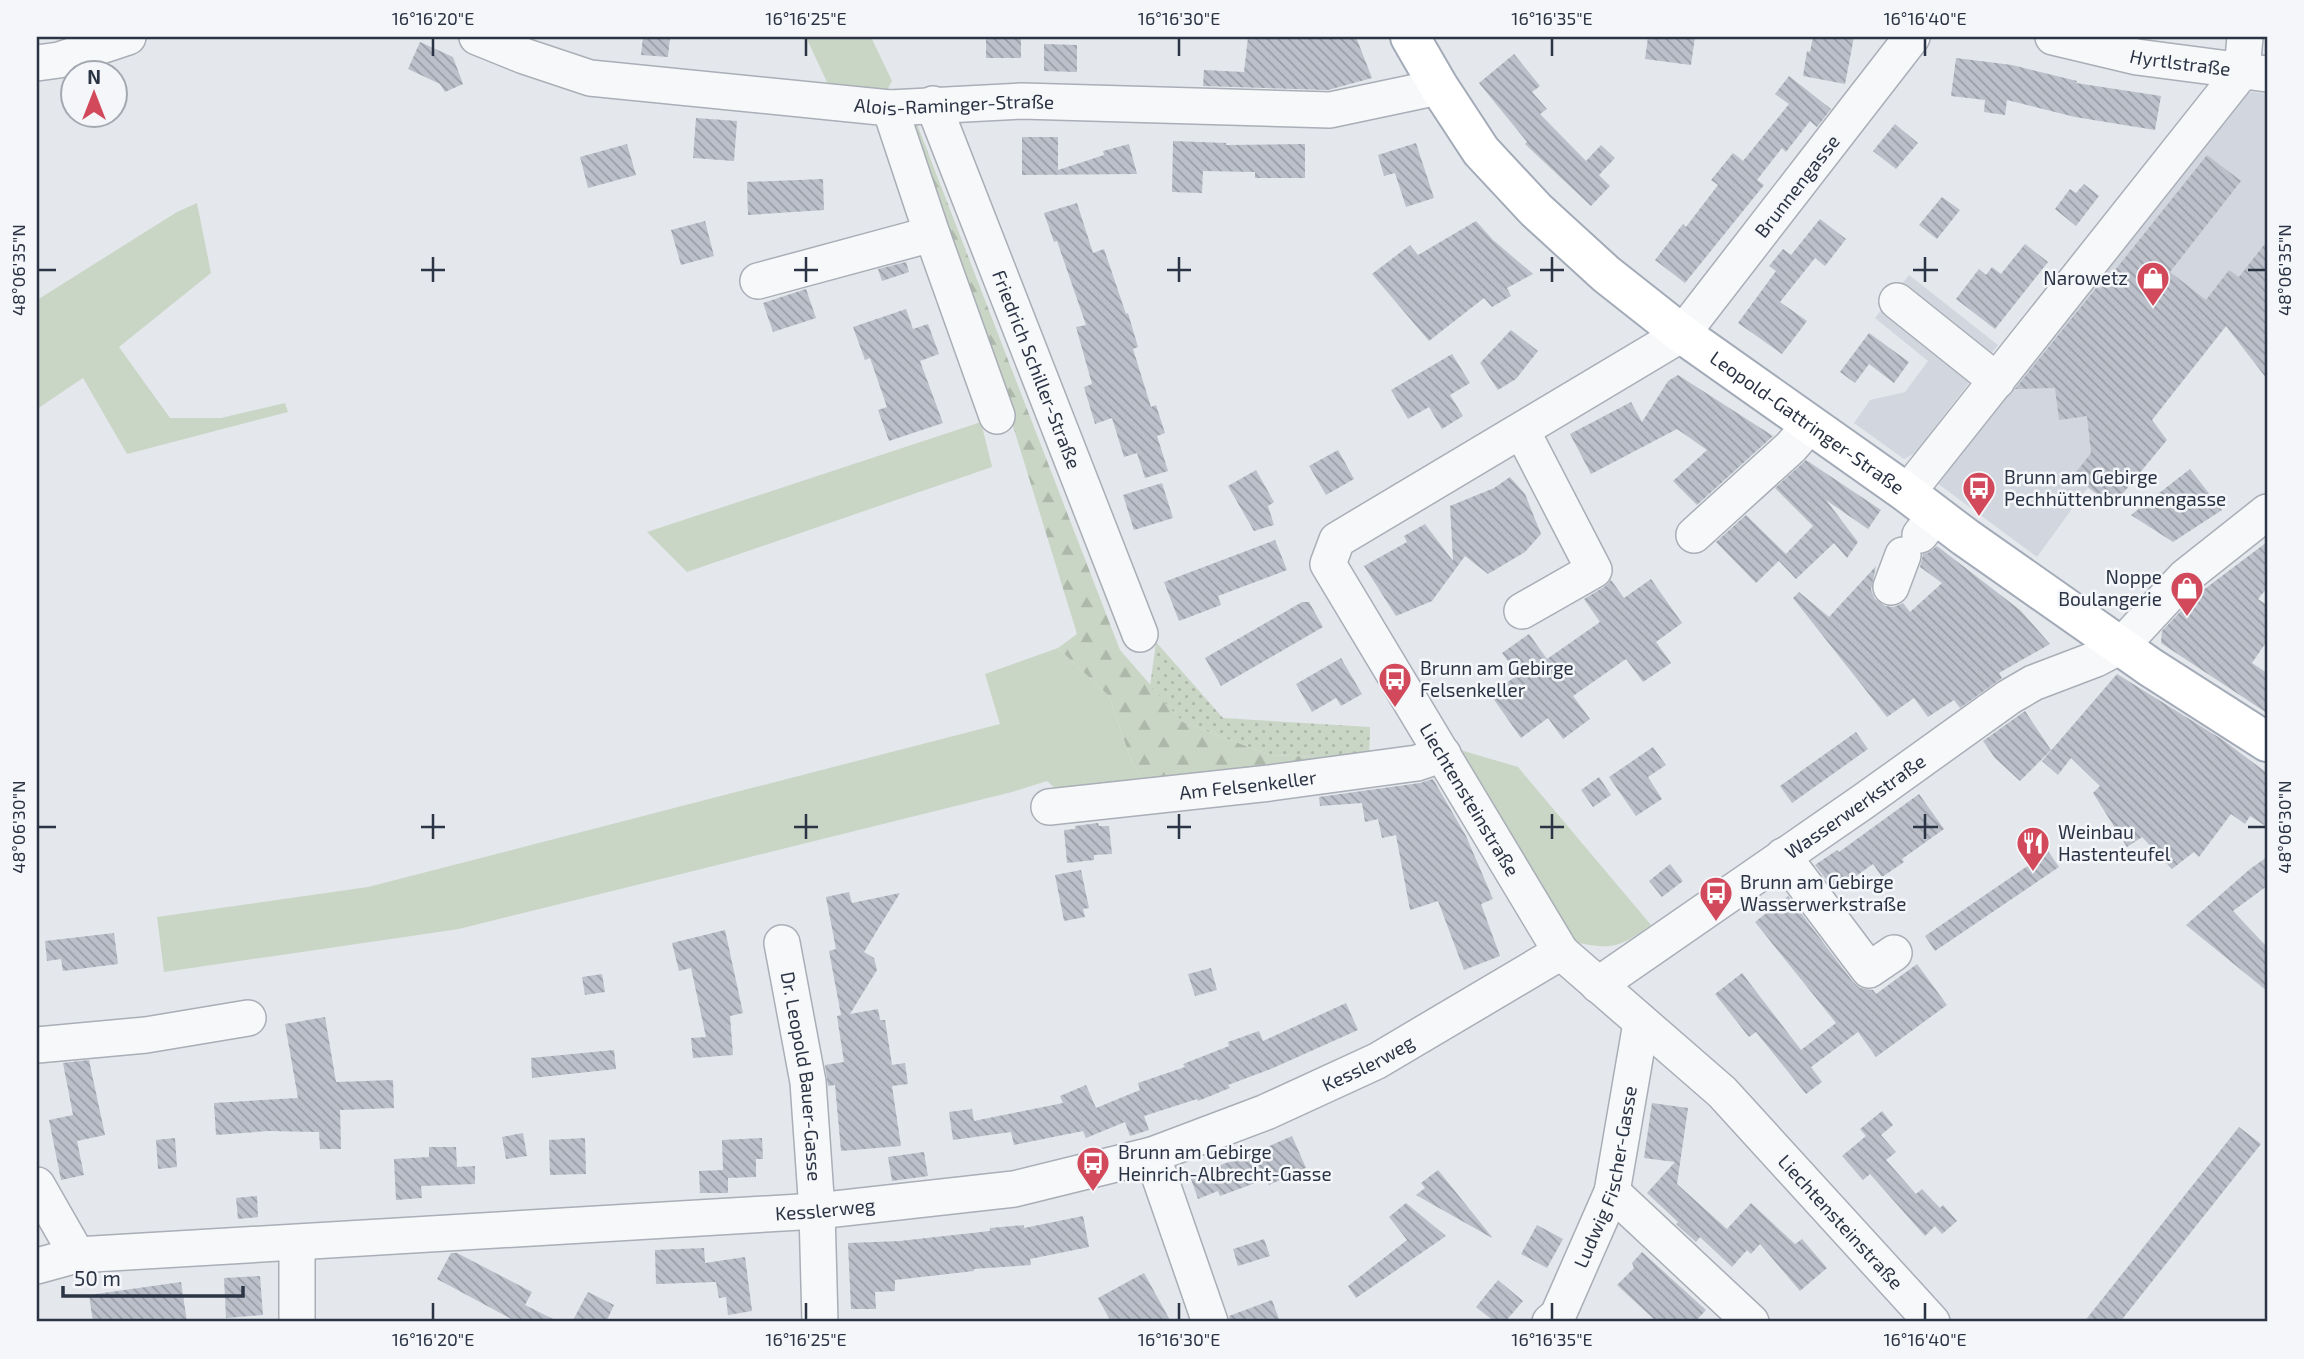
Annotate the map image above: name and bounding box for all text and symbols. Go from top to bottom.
text: 16°16'20"E [392,7,474,29]
text: 16°16'25"E [765,7,847,29]
text: 16°16'30"E [1138,7,1220,29]
text: 16°16'35"E [1511,7,1593,29]
text: 16°16'40"E [1883,7,1967,29]
street label: Hyrtlstraße [2128,44,2232,80]
north arrow [60,60,130,130]
text: N [87,65,101,88]
street label: Alois-Raminger-Straße [853,89,1055,119]
street label: Brunnengasse [1749,130,1844,242]
text: 48°06'35"N [7,224,29,316]
text: 48°06'35"N [2273,224,2295,316]
shop icon: Narowetz [2134,259,2172,308]
place label: Narowetz [2043,266,2128,289]
street label: Friedrich Schiller-Straße [988,267,1086,472]
street label: Leopold-Gattringer-Straße [1706,346,1909,499]
place label: Brunn am Gebirge Pechhüttenbrunnengasse [2004,465,2226,510]
bus stop icon: Brunn am Gebirge Pechhüttenbrunnengasse [1960,469,1998,518]
place label: Noppe Boulangerie [2058,565,2162,610]
shop icon: Noppe Boulangerie [2168,569,2206,618]
place label: Brunn am Gebirge Felsenkeller [1420,656,1574,701]
bus stop icon: Brunn am Gebirge Felsenkeller [1376,660,1414,709]
street label: Liechtensteinstraße [1415,719,1525,880]
street label: Wasserwerkstraße [1780,749,1930,863]
street label: Am Felsenkeller [1178,765,1318,804]
text: 48°06'30"N [7,780,29,874]
text: 48°06'30"N [2273,780,2295,874]
place label: Weinbau Hastenteufel [2058,820,2171,865]
restaurant icon: Weinbau Hastenteufel [2014,824,2052,873]
place label: Brunn am Gebirge Wasserwerkstraße [1740,870,1906,915]
bus stop icon: Brunn am Gebirge Wasserwerkstraße [1697,874,1735,923]
street label: Dr. Leopold Bauer-Gasse [777,969,827,1182]
street label: Kesslerweg [1318,1030,1418,1096]
street label: Ludwig Fischer-Gasse [1568,1084,1641,1271]
place label: Brunn am Gebirge Heinrich-Albrecht-Gasse [1118,1140,1332,1185]
bus stop icon: Brunn am Gebirge Heinrich-Albrecht-Gasse [1074,1144,1112,1193]
street label: Liechtensteinstraße [1774,1149,1908,1294]
street label: Kesslerweg [774,1193,877,1224]
scale bar [63,1254,243,1298]
text: 50 m [74,1265,121,1290]
text: 16°16'20"E [392,1328,474,1350]
text: 16°16'25"E [765,1328,847,1350]
text: 16°16'30"E [1138,1328,1220,1350]
text: 16°16'35"E [1511,1328,1593,1350]
text: 16°16'40"E [1883,1328,1967,1350]

